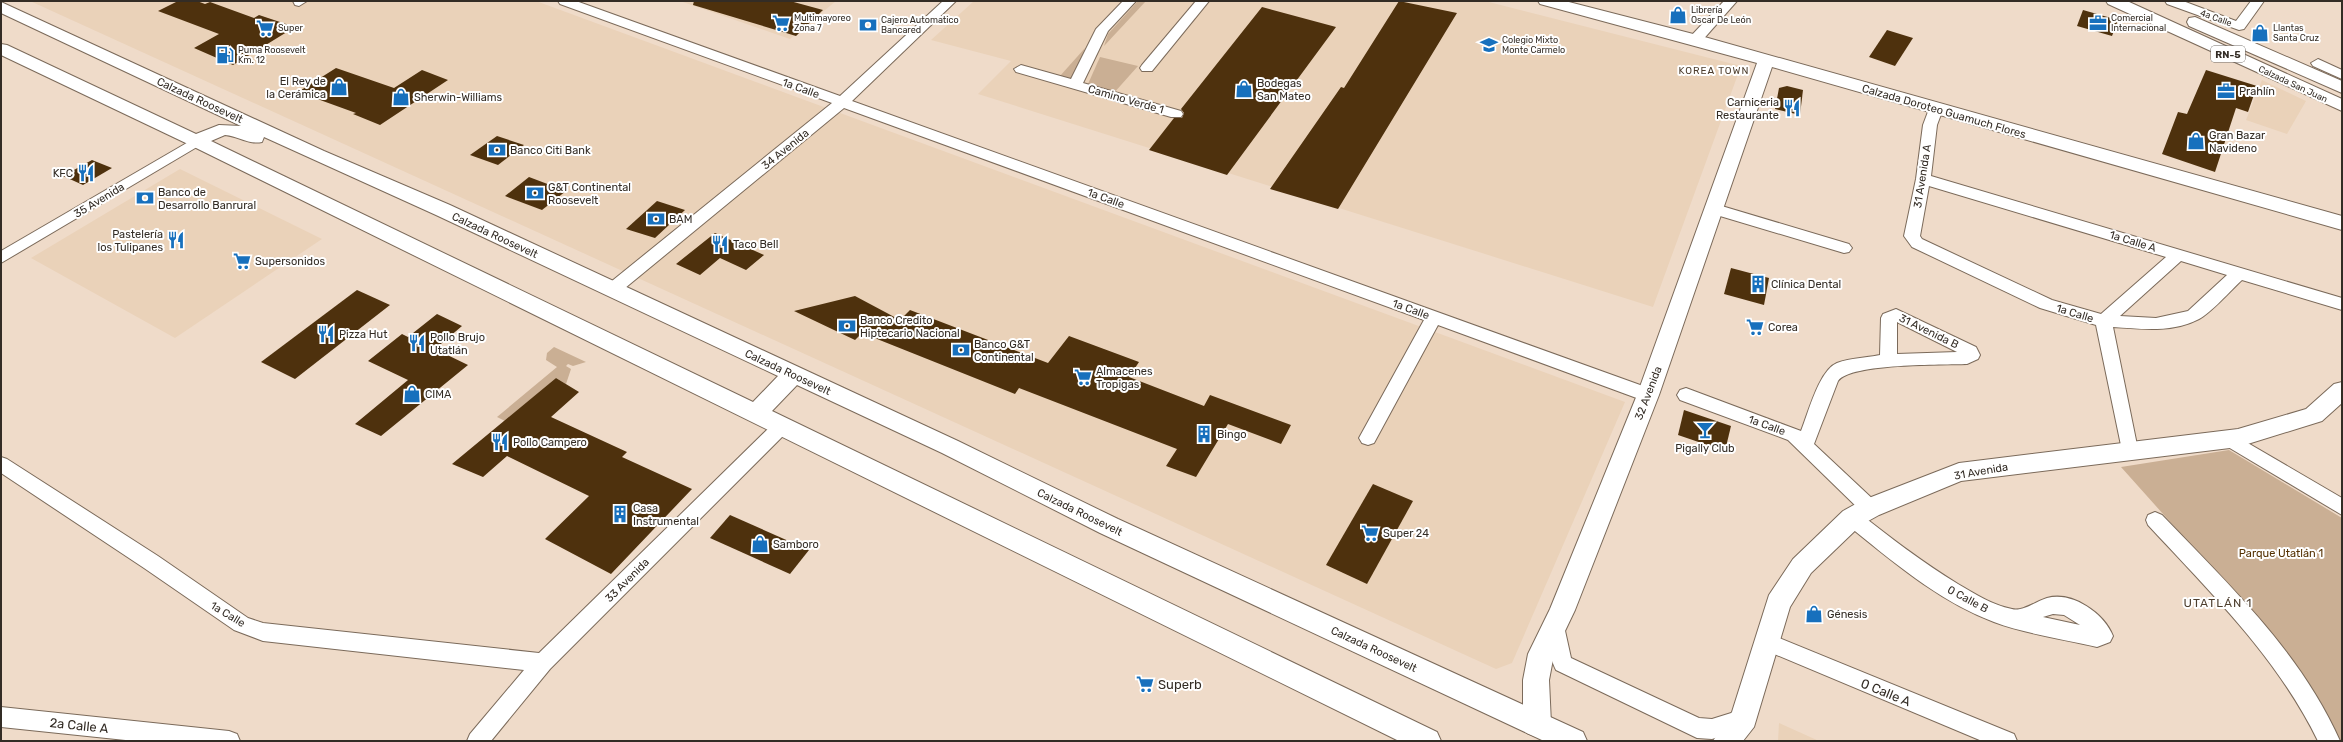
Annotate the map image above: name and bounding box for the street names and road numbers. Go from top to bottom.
street label: 4a Calle [2199,8,2233,28]
road number: RN-5 [2211,46,2245,62]
street label: Calzada San Juan [2257,64,2329,104]
street label: Calzada Roosevelt [155,75,245,126]
street label: 1a Calle [781,76,821,101]
street label: Camino Verde 1 [1086,82,1165,117]
street label: Calzada Doroteo Guamuch Flores [1860,82,2028,141]
street label: 34 Avenida [759,126,812,172]
street label: 31 Avenida A [1911,143,1934,209]
street label: 35 Avenida [72,180,127,221]
street label: 1a Calle [1086,186,1126,211]
street label: Calzada Roosevelt [450,210,540,261]
street label: 1a Calle A [2108,228,2158,255]
street label: 1a Calle [1391,297,1431,322]
street label: 1a Calle [2055,302,2095,325]
street label: 31 Avenida B [1897,311,1961,351]
street label: Calzada Roosevelt [743,347,833,398]
street label: 32 Avenida [1632,364,1665,422]
street label: 1a Calle [1747,413,1787,438]
street label: 31 Avenida [1953,460,2009,483]
street label: Calzada Roosevelt [1035,486,1125,539]
street label: 33 Avenida [603,556,652,605]
street label: 0 Calle B [1945,583,1991,616]
street label: 1a Calle [208,599,248,630]
street label: Calzada Roosevelt [1329,624,1419,675]
street label: 0 Calle A [1859,676,1913,709]
street label: 2a Calle A [49,715,109,736]

